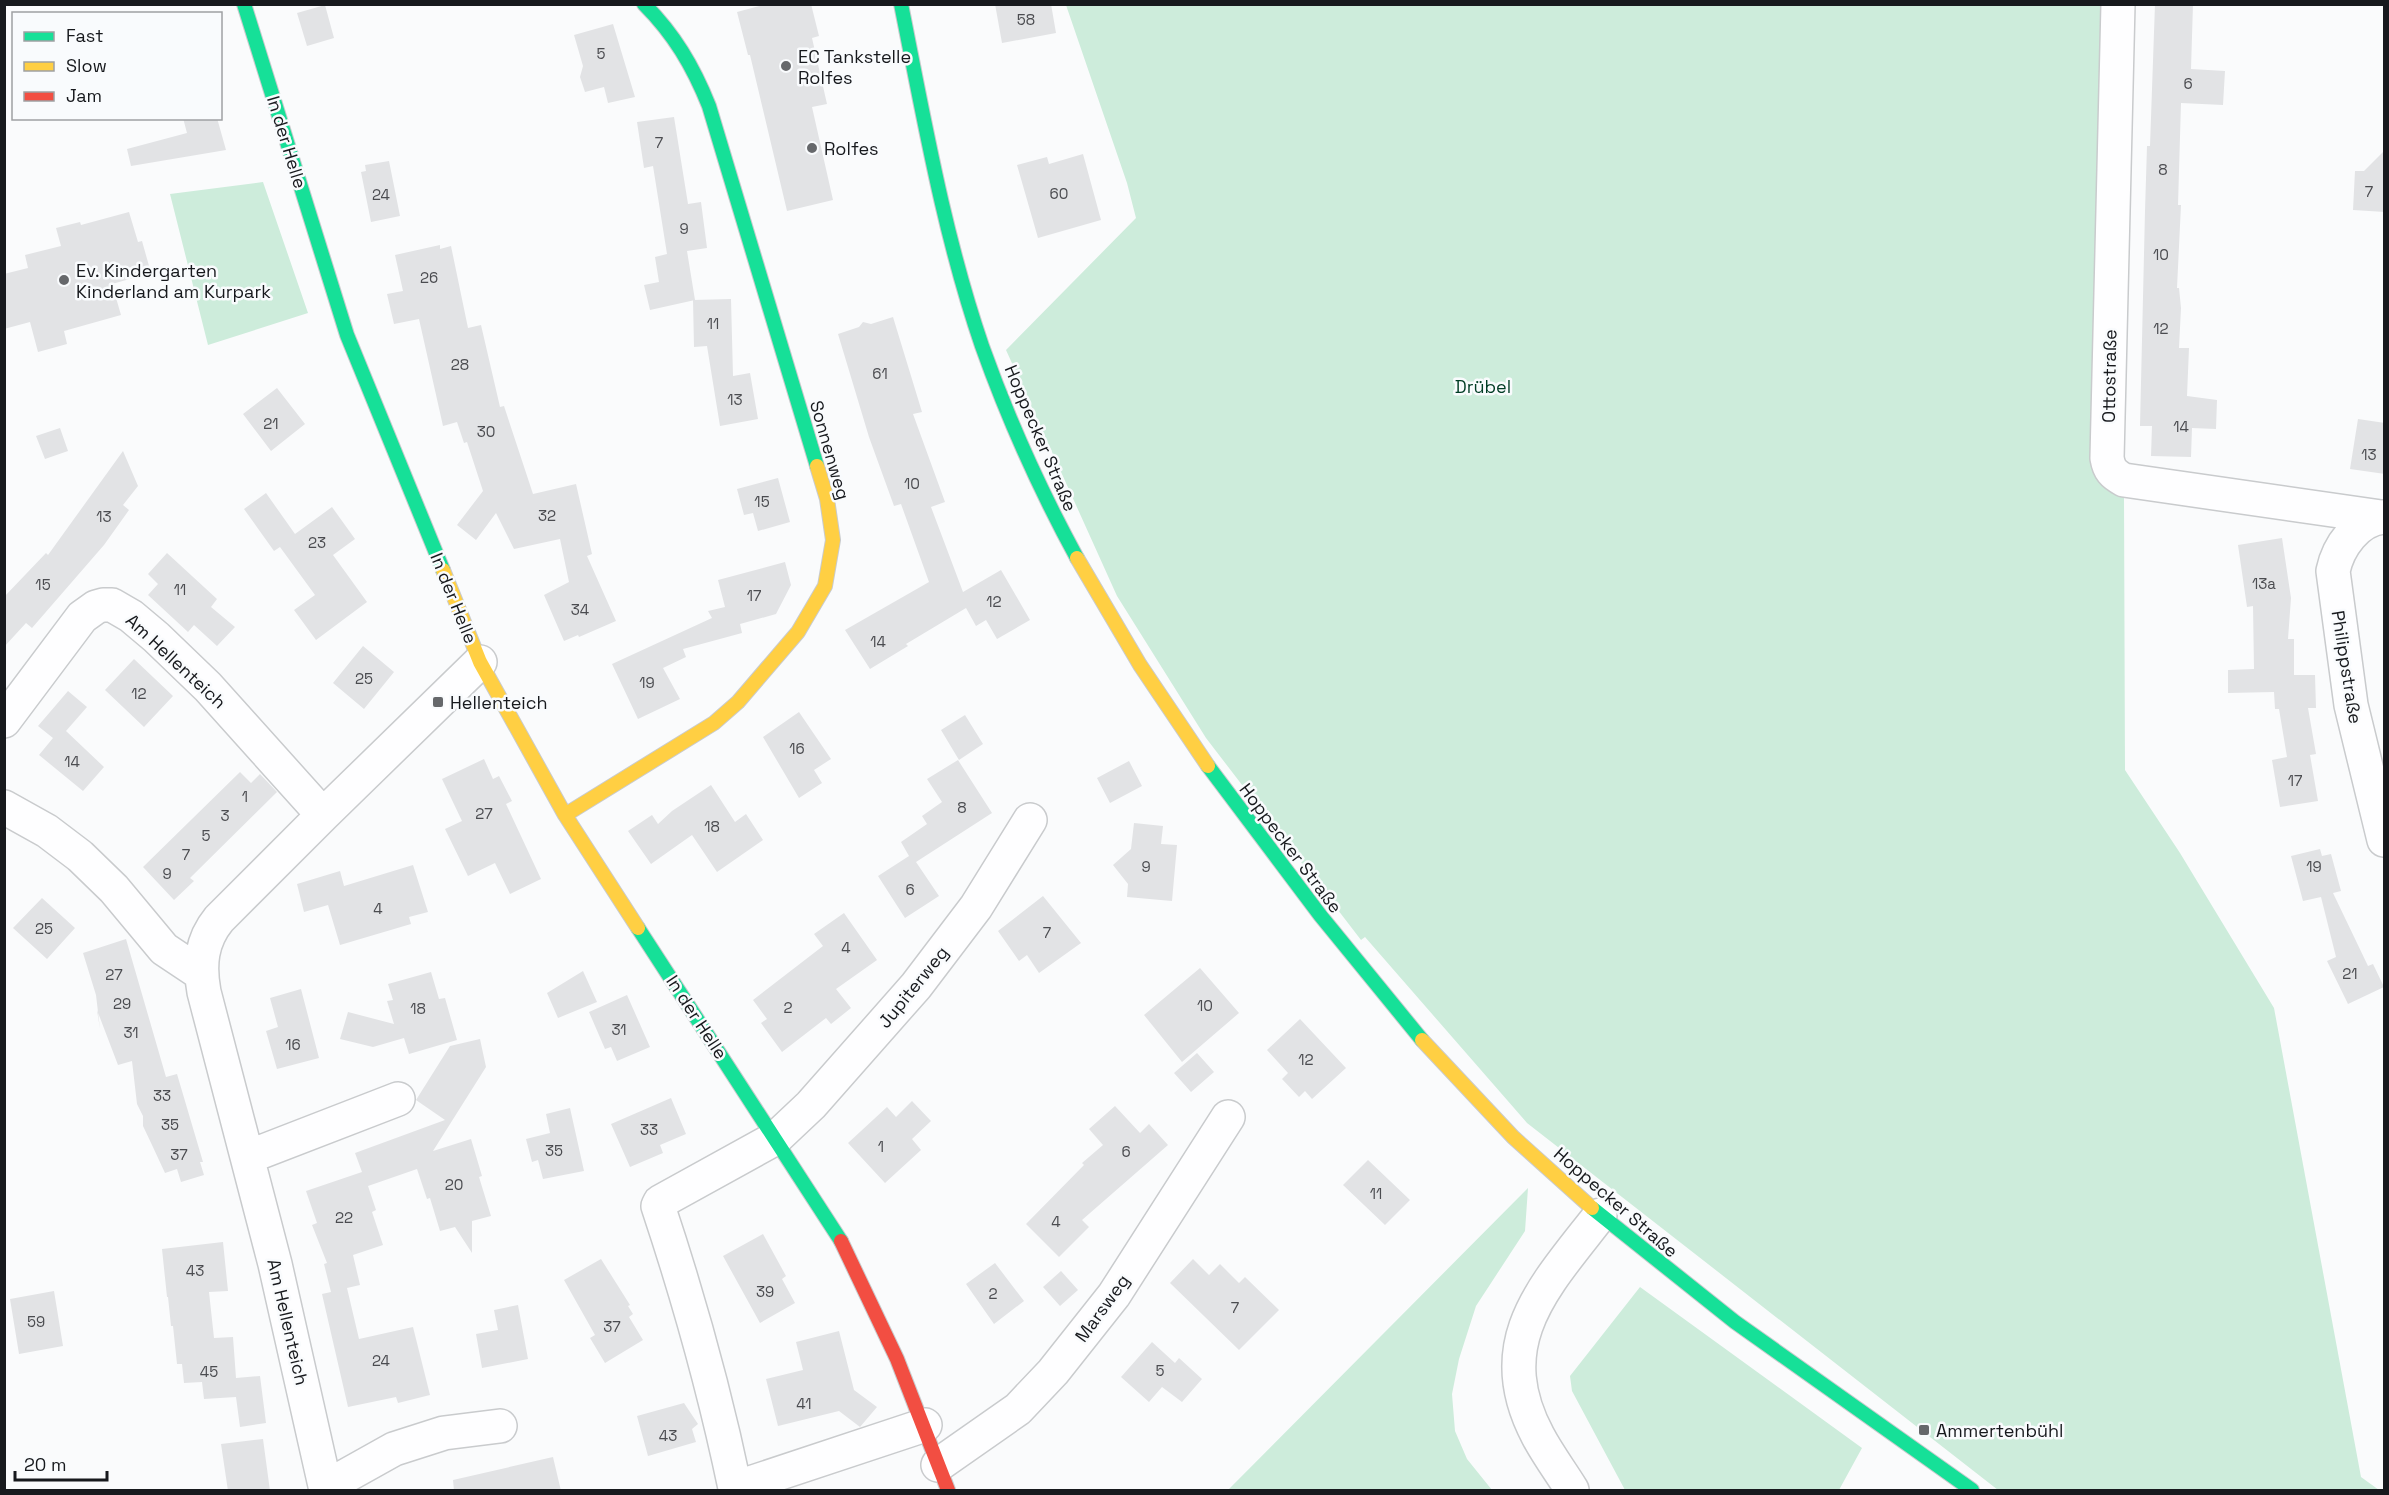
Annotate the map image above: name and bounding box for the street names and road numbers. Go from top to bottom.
street label: In der Helle [262,93,312,191]
street label: Ottostraße [2097,329,2121,423]
street label: Hoppecker Straße [1000,361,1082,515]
street label: Sonnenweg [805,398,855,502]
street label: In der Helle [425,549,483,647]
street label: Am Hellenteich [121,609,231,713]
street label: Philippstraße [2327,609,2367,725]
street label: Hoppecker Straße [1235,778,1347,918]
street label: Jupiterweg [873,941,953,1033]
street label: In der Helle [661,971,733,1063]
street label: Hoppecker Straße [1549,1142,1683,1262]
street label: Am Hellenteich [262,1257,314,1387]
street label: Marsweg [1070,1270,1134,1346]

